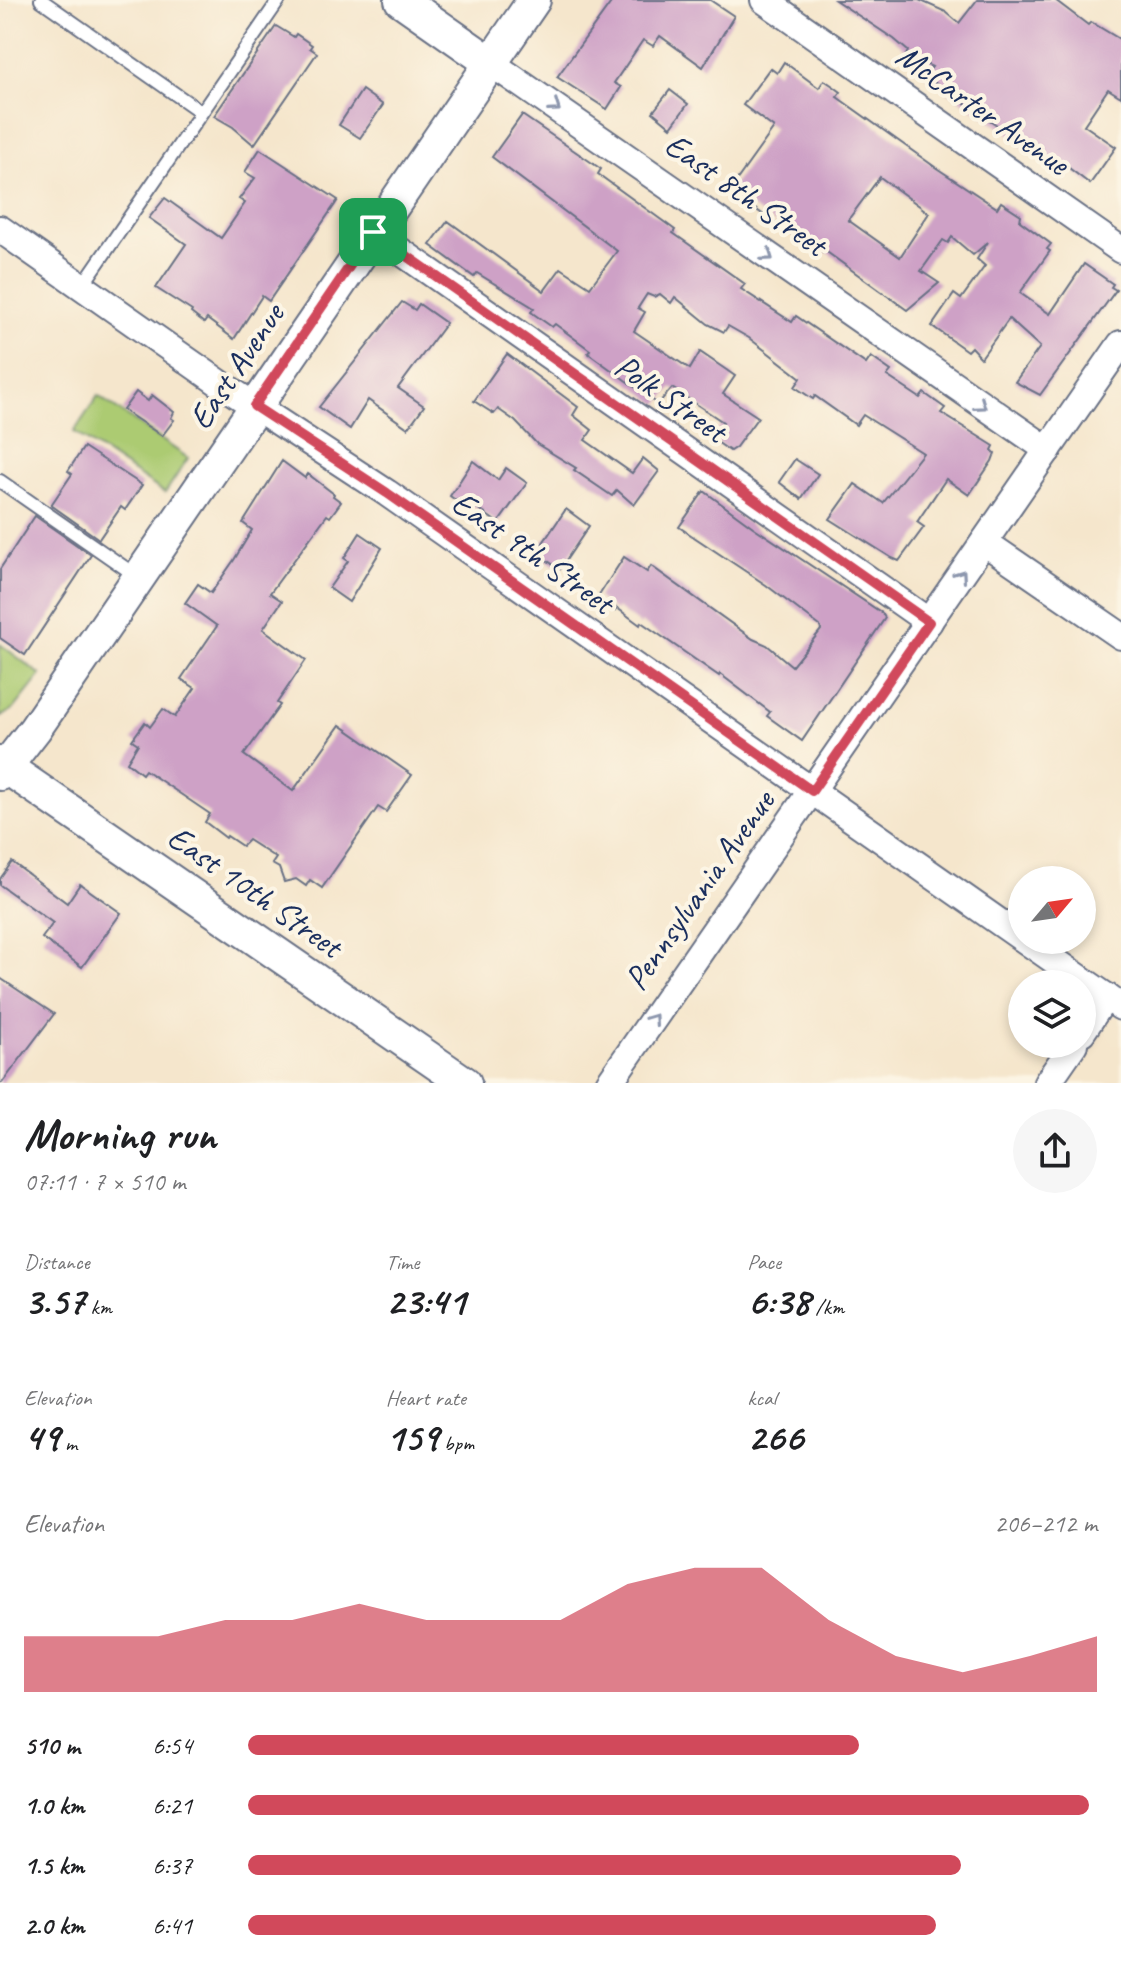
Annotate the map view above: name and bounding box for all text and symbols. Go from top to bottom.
street label: McCarter Avenue [888,34,1079,185]
one-way arrow [546,97,560,112]
street label: East 8th Street [657,123,838,268]
pin [339,198,407,266]
icon: arrive [351,210,395,254]
one-way arrow [760,246,774,261]
street label: East Avenue [178,293,295,437]
street label: Polk Street [607,344,738,454]
one-way arrow [973,395,987,410]
street label: East 9th Street [444,481,625,626]
one-way arrow [951,570,966,584]
street label: Pennsylvania Avenue [614,780,785,998]
street label: East 10th Street [160,815,353,969]
north arrow [1008,866,1096,954]
map controls [1008,866,1096,1058]
button: layers [1008,970,1096,1058]
one-way arrow [643,1013,658,1027]
text: Morning run [24,1107,216,1162]
button: share [1013,1109,1097,1193]
text: 07:11 · 7 × 510 m [24,1165,185,1198]
text: Distance [24,1248,90,1276]
text: Time [386,1248,419,1276]
text: Pace [747,1248,781,1276]
text: 3.57 [24,1276,85,1326]
text: 23:41 [386,1276,466,1326]
text: 6:38 [747,1276,810,1326]
text: km [85,1293,112,1321]
text: /km [810,1293,844,1321]
text: Elevation [24,1384,92,1412]
text: Heart rate [386,1384,466,1412]
text: kcal [747,1384,776,1412]
text: 49 [24,1412,60,1462]
text: 159 [386,1412,439,1462]
text: 266 [747,1412,803,1462]
text: m [60,1429,77,1457]
text: bpm [439,1429,474,1457]
text: Elevation [24,1507,104,1540]
text: 206–212 m [994,1507,1097,1540]
text: 510 m [24,1729,80,1762]
text: 6:54 [152,1729,192,1762]
text: 1.0 km [24,1789,84,1822]
text: 6:21 [152,1789,192,1822]
text: 1.5 km [24,1849,84,1882]
text: 6:37 [152,1849,192,1882]
text: 2.0 km [24,1909,84,1942]
text: 6:41 [152,1909,192,1942]

